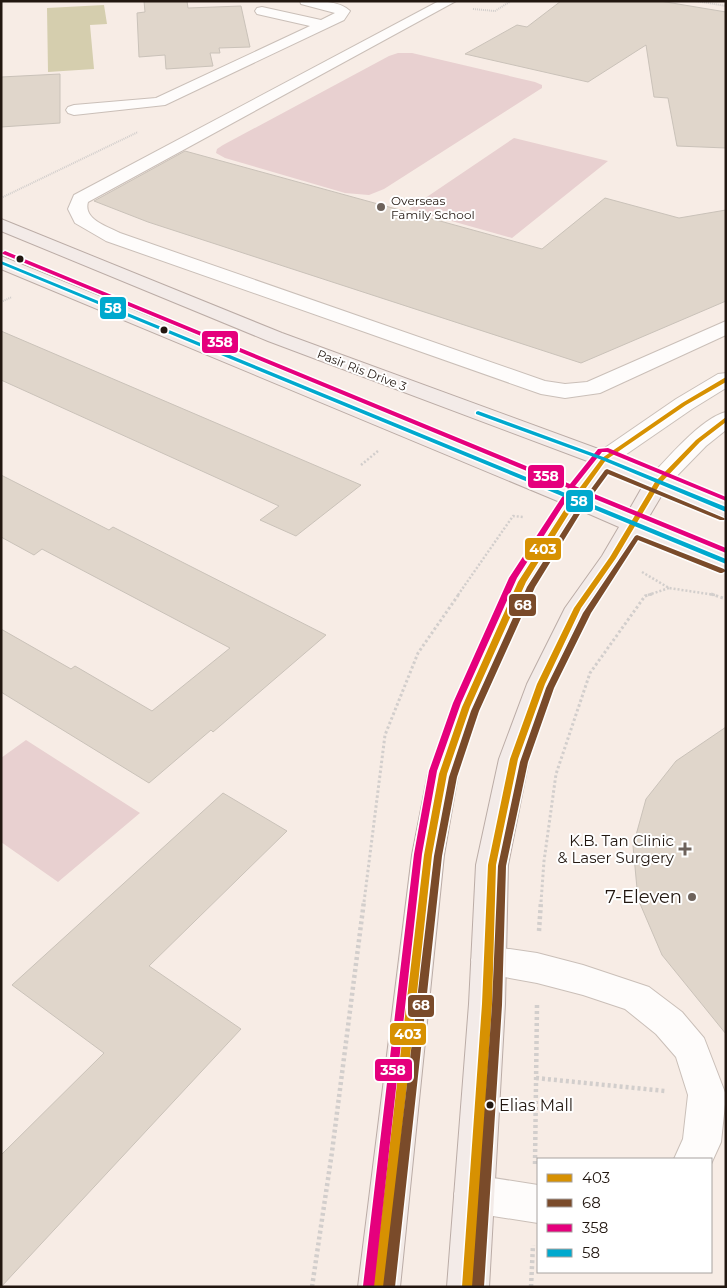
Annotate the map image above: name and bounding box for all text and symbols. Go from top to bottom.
place label: Overseas Family School [391,193,475,222]
marker: Overseas Family School [375,201,387,213]
unlabelled marker [15,254,25,264]
line badge: 58 [99,296,127,320]
text: 58 [104,299,122,317]
unlabelled marker [159,325,169,335]
line badge: 358 [201,330,239,354]
text: 358 [206,333,233,351]
street label: Pasir Ris Drive 3 [315,346,409,394]
line badge: 358 [527,464,565,489]
text: 358 [532,467,559,485]
line badge: 58 [565,489,594,513]
text: 58 [570,492,588,510]
line badge: 403 [524,537,562,561]
text: 403 [529,540,557,558]
line badge: 68 [508,593,537,617]
text: 68 [514,596,532,614]
place label: K.B. Tan Clinic & Laser Surgery [558,831,675,867]
marker: K.B. Tan Clinic & Laser Surgery [678,842,692,856]
place label: 7-Eleven [605,886,682,908]
marker: 7-Eleven [686,891,698,903]
line badge: 68 [407,994,435,1018]
text: 68 [412,996,430,1014]
line badge: 403 [389,1022,427,1046]
text: 403 [394,1025,422,1043]
line badge: 358 [374,1058,413,1082]
text: 358 [379,1061,406,1079]
place label: Elias Mall [499,1096,573,1115]
marker: Elias Mall [485,1100,495,1110]
legend [537,1158,712,1273]
text: 403 [582,1168,610,1187]
text: 68 [582,1193,601,1212]
text: 358 [582,1218,608,1237]
text: 58 [582,1243,600,1262]

